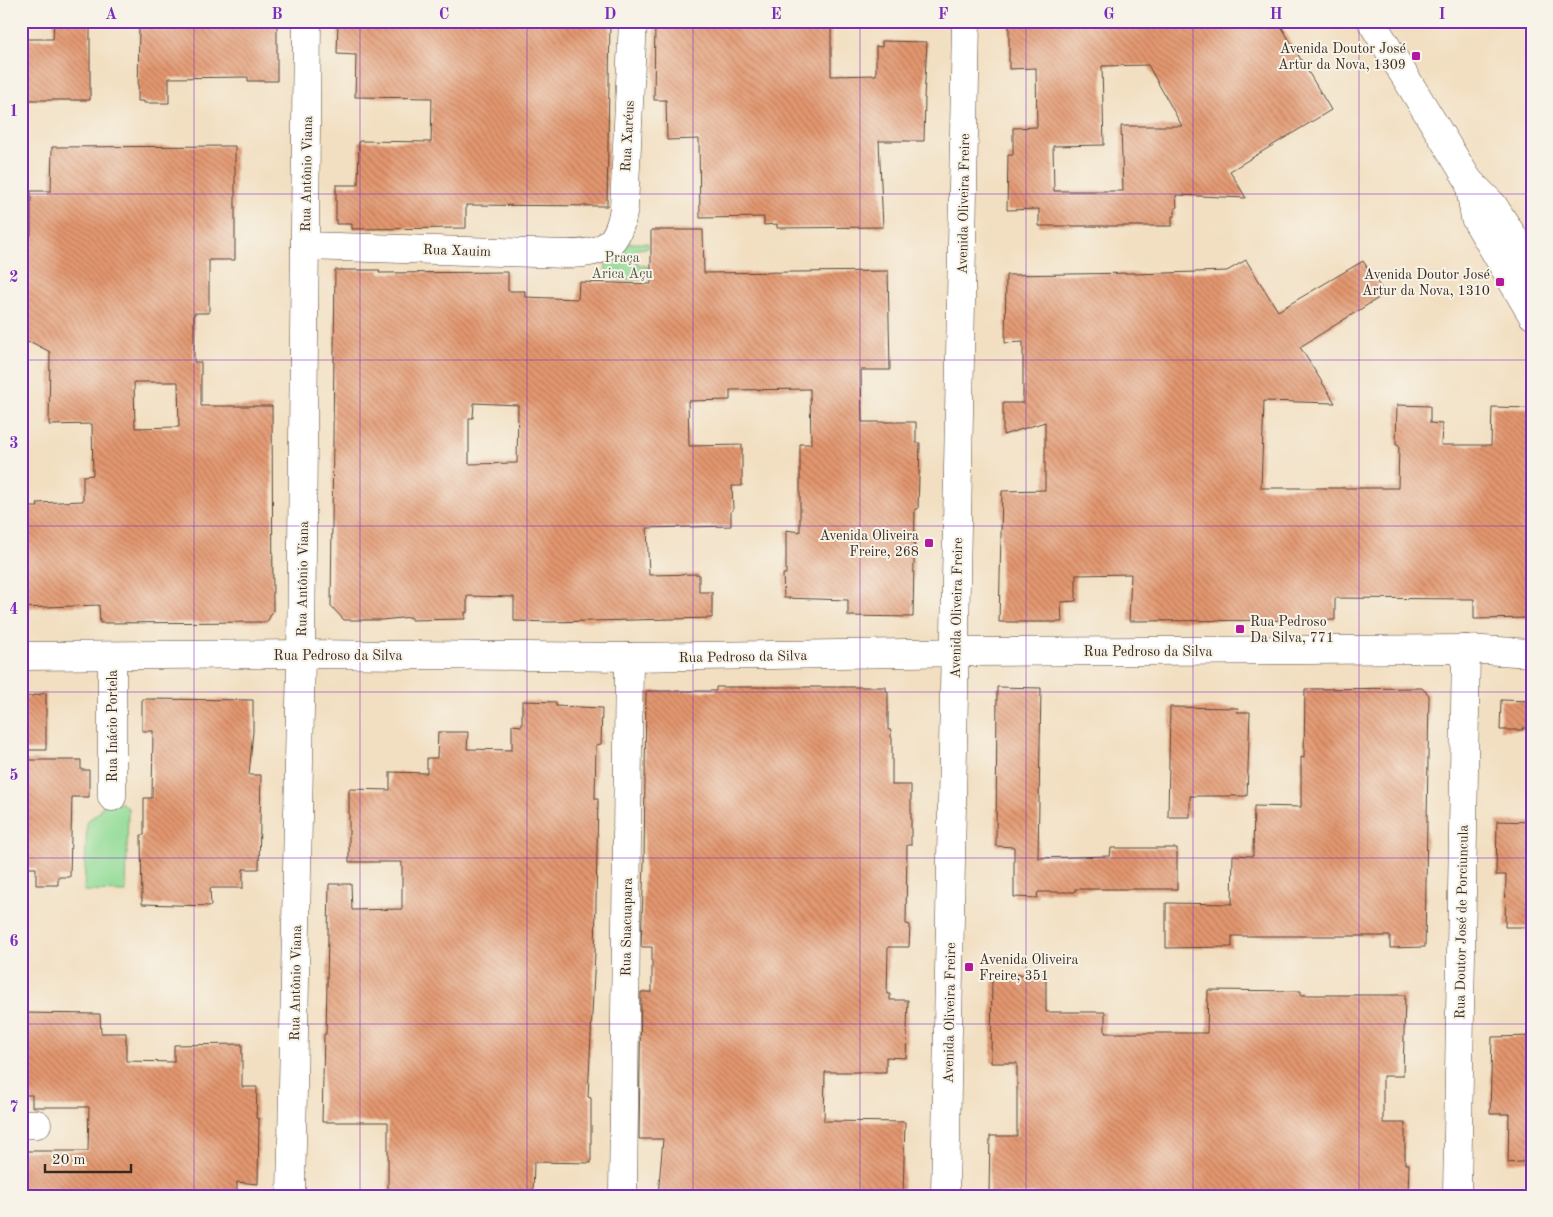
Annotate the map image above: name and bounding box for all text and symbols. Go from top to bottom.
text: A [105,7,117,23]
text: B [271,7,283,23]
text: C [439,7,449,23]
text: D [604,7,616,23]
text: E [770,7,782,23]
text: F [938,7,949,23]
text: G [1103,7,1115,23]
text: H [1269,7,1283,23]
text: I [1438,7,1446,23]
place label: Avenida Doutor José Artur da Nova, 1309 [1278,42,1406,72]
marker: Avenida Doutor José Artur da Nova, 1309 [1410,50,1422,62]
street label: Rua Xaréus [619,100,637,172]
text: 1 [9,104,19,120]
street label: Rua Antônio Viana [299,116,315,232]
street label: Avenida Oliveira Freire [956,133,972,275]
street label: Rua Xauim [423,243,491,259]
park label: Praça Arica Açu [591,251,653,281]
place label: Avenida Doutor José Artur da Nova, 1310 [1362,268,1490,298]
text: 2 [9,270,19,286]
marker: Avenida Doutor José Artur da Nova, 1310 [1494,276,1506,288]
text: 3 [9,436,19,452]
street label: Rua Antônio Viana [295,521,311,637]
place label: Avenida Oliveira Freire, 268 [820,529,919,559]
marker: Avenida Oliveira Freire, 268 [923,537,935,549]
street label: Avenida Oliveira Freire [949,537,965,679]
text: 4 [9,602,19,618]
place label: Rua Pedroso Da Silva, 771 [1250,615,1334,645]
marker: Rua Pedroso Da Silva, 771 [1234,623,1246,635]
street label: Rua Pedroso da Silva [1084,645,1212,659]
street label: Rua Pedroso da Silva [274,649,402,663]
street label: Rua Pedroso da Silva [679,649,808,665]
street label: Rua Inácio Portela [106,670,120,782]
text: 5 [9,768,19,784]
street label: Rua Doutor José de Porciuncula [1453,825,1471,1019]
street label: Rua Suacuapara [619,877,635,976]
street label: Rua Antônio Viana [288,925,304,1041]
text: 6 [9,934,19,950]
street label: Avenida Oliveira Freire [942,942,958,1084]
place label: Avenida Oliveira Freire, 351 [979,953,1079,983]
marker: Avenida Oliveira Freire, 351 [963,961,975,973]
text: 7 [9,1100,19,1116]
scale bar [45,1142,131,1174]
text: 20 m [52,1153,86,1168]

